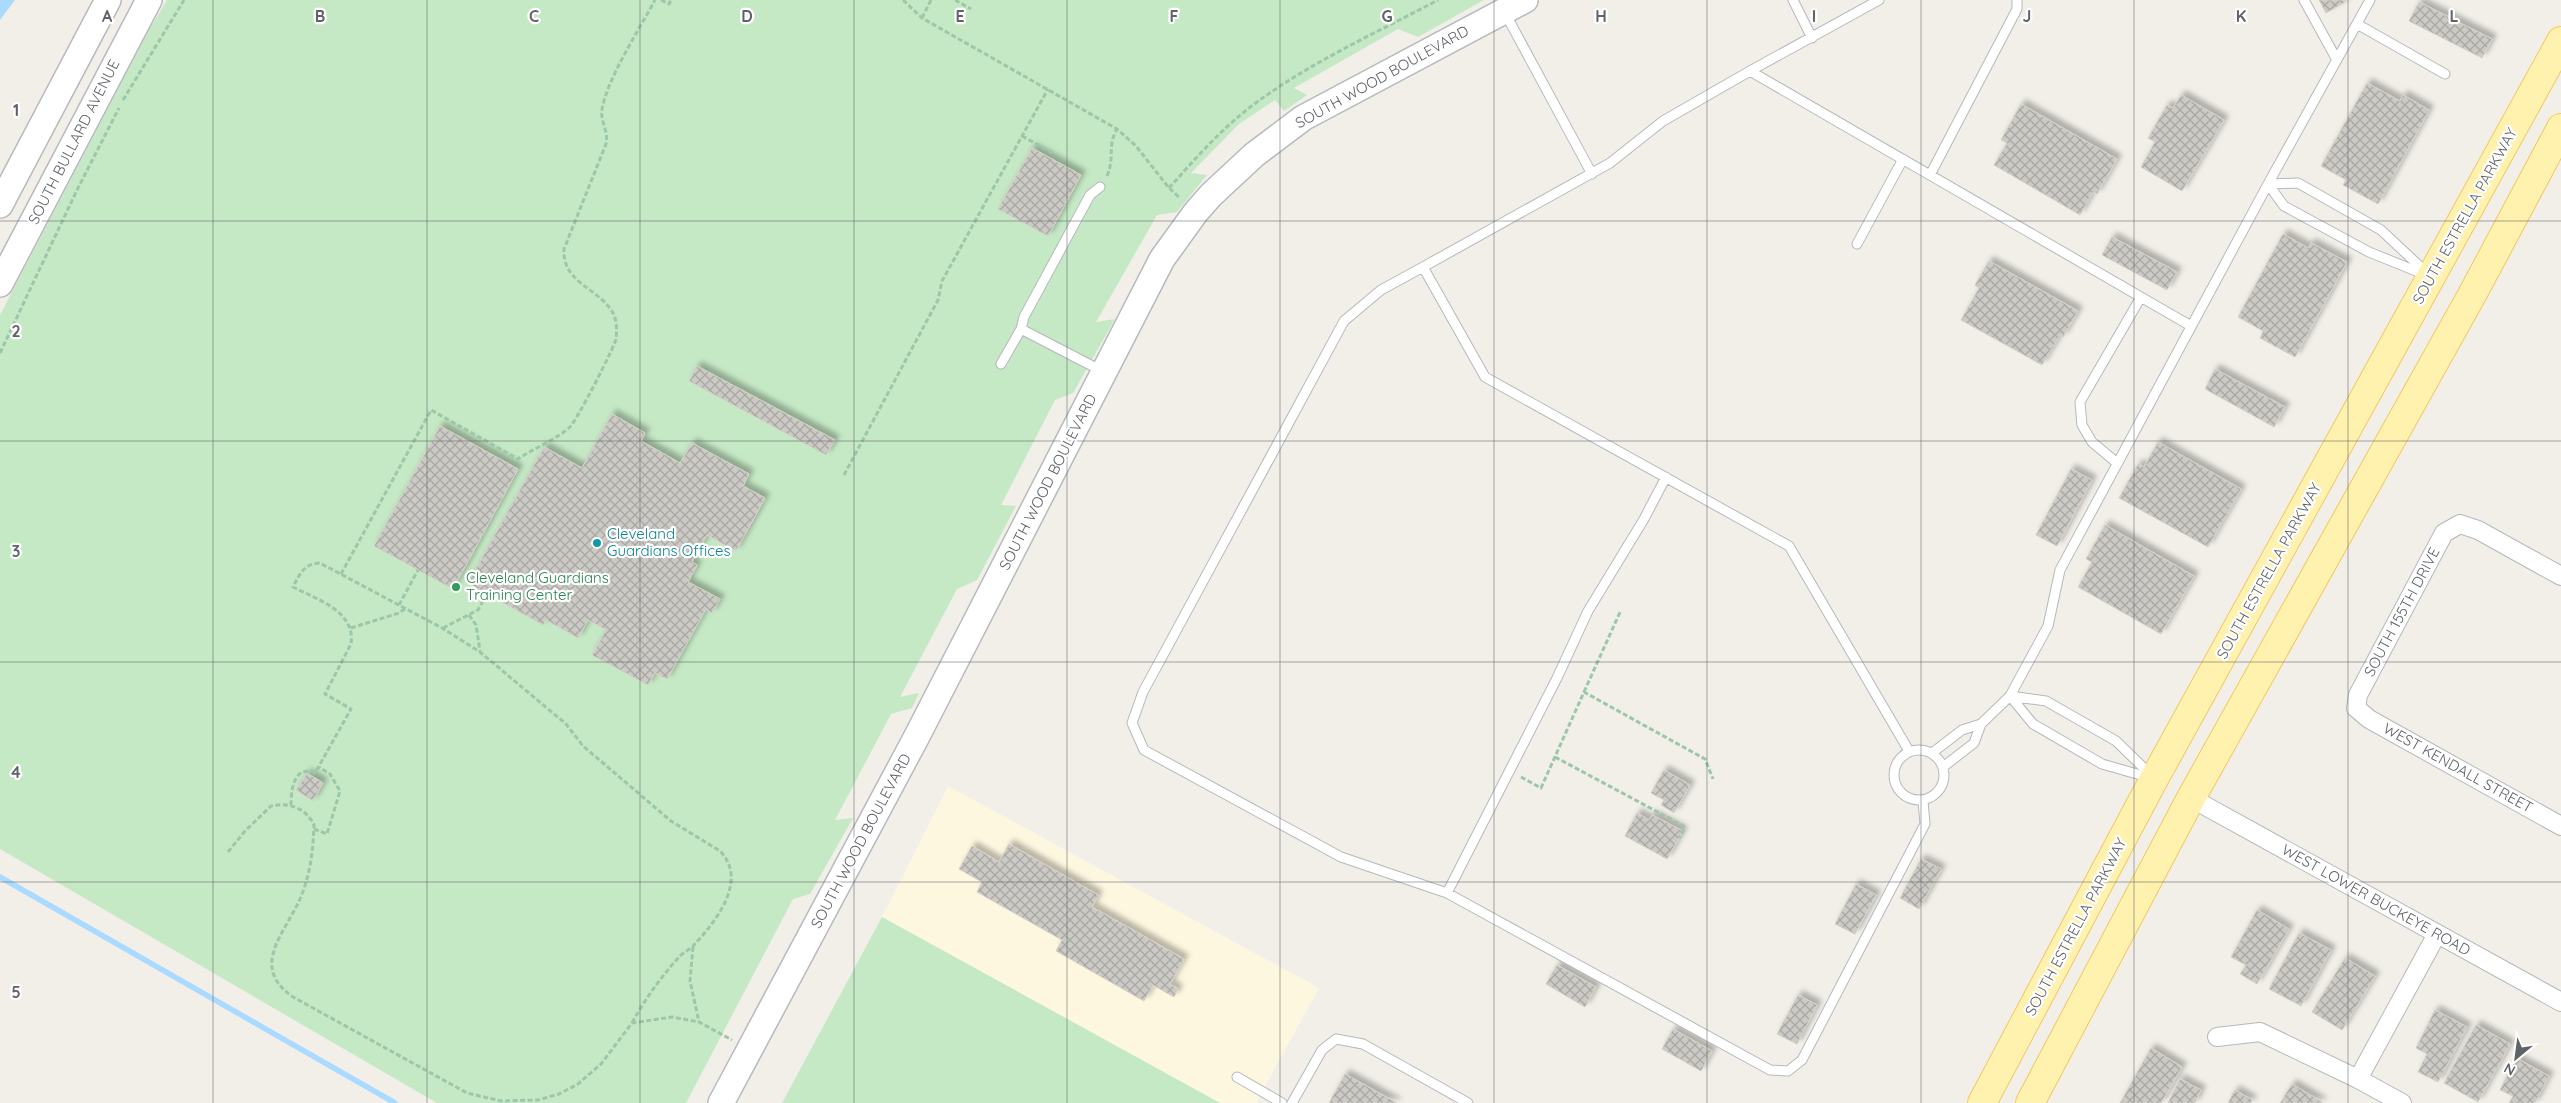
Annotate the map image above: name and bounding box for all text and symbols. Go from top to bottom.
text: A [102,6,113,26]
text: B [315,6,325,26]
text: C [529,6,539,26]
text: D [741,6,753,26]
text: E [955,6,965,26]
text: F [1170,6,1179,26]
text: G [1381,6,1393,26]
text: H [1595,6,1607,26]
text: I [1812,6,1816,26]
text: J [2023,6,2031,26]
text: K [2236,6,2246,26]
text: L [2450,6,2459,26]
street label: SOUTH WOOD BOULEVARD [1292,21,1472,132]
street label: SOUTH BULLARD AVENUE [24,56,123,227]
text: 1 [13,100,19,120]
street label: SOUTH ESTRELLA PARKWAY [2408,124,2521,307]
text: 2 [11,321,21,341]
street label: SOUTH WOOD BOULEVARD [995,390,1100,573]
street label: SOUTH ESTRELLA PARKWAY [2212,479,2325,662]
place label: Cleveland Guardians Offices [607,524,730,560]
marker: Cleveland Guardians Offices [591,537,603,549]
text: 3 [12,541,20,561]
street label: SOUTH 155TH DRIVE [2359,544,2444,680]
place label: Cleveland Guardians Training Center [466,568,609,604]
marker: Cleveland Guardians Training Center [450,581,462,593]
street label: WEST KENDALL STREET [2380,718,2536,817]
street label: SOUTH WOOD BOULEVARD [806,750,915,931]
text: 4 [11,762,21,782]
street label: SOUTH ESTRELLA PARKWAY [2021,834,2131,1019]
street label: WEST LOWER BUCKEYE ROAD [2279,840,2474,960]
text: 5 [11,982,21,1002]
north arrow [2491,1033,2541,1083]
text: N [2501,1059,2519,1080]

